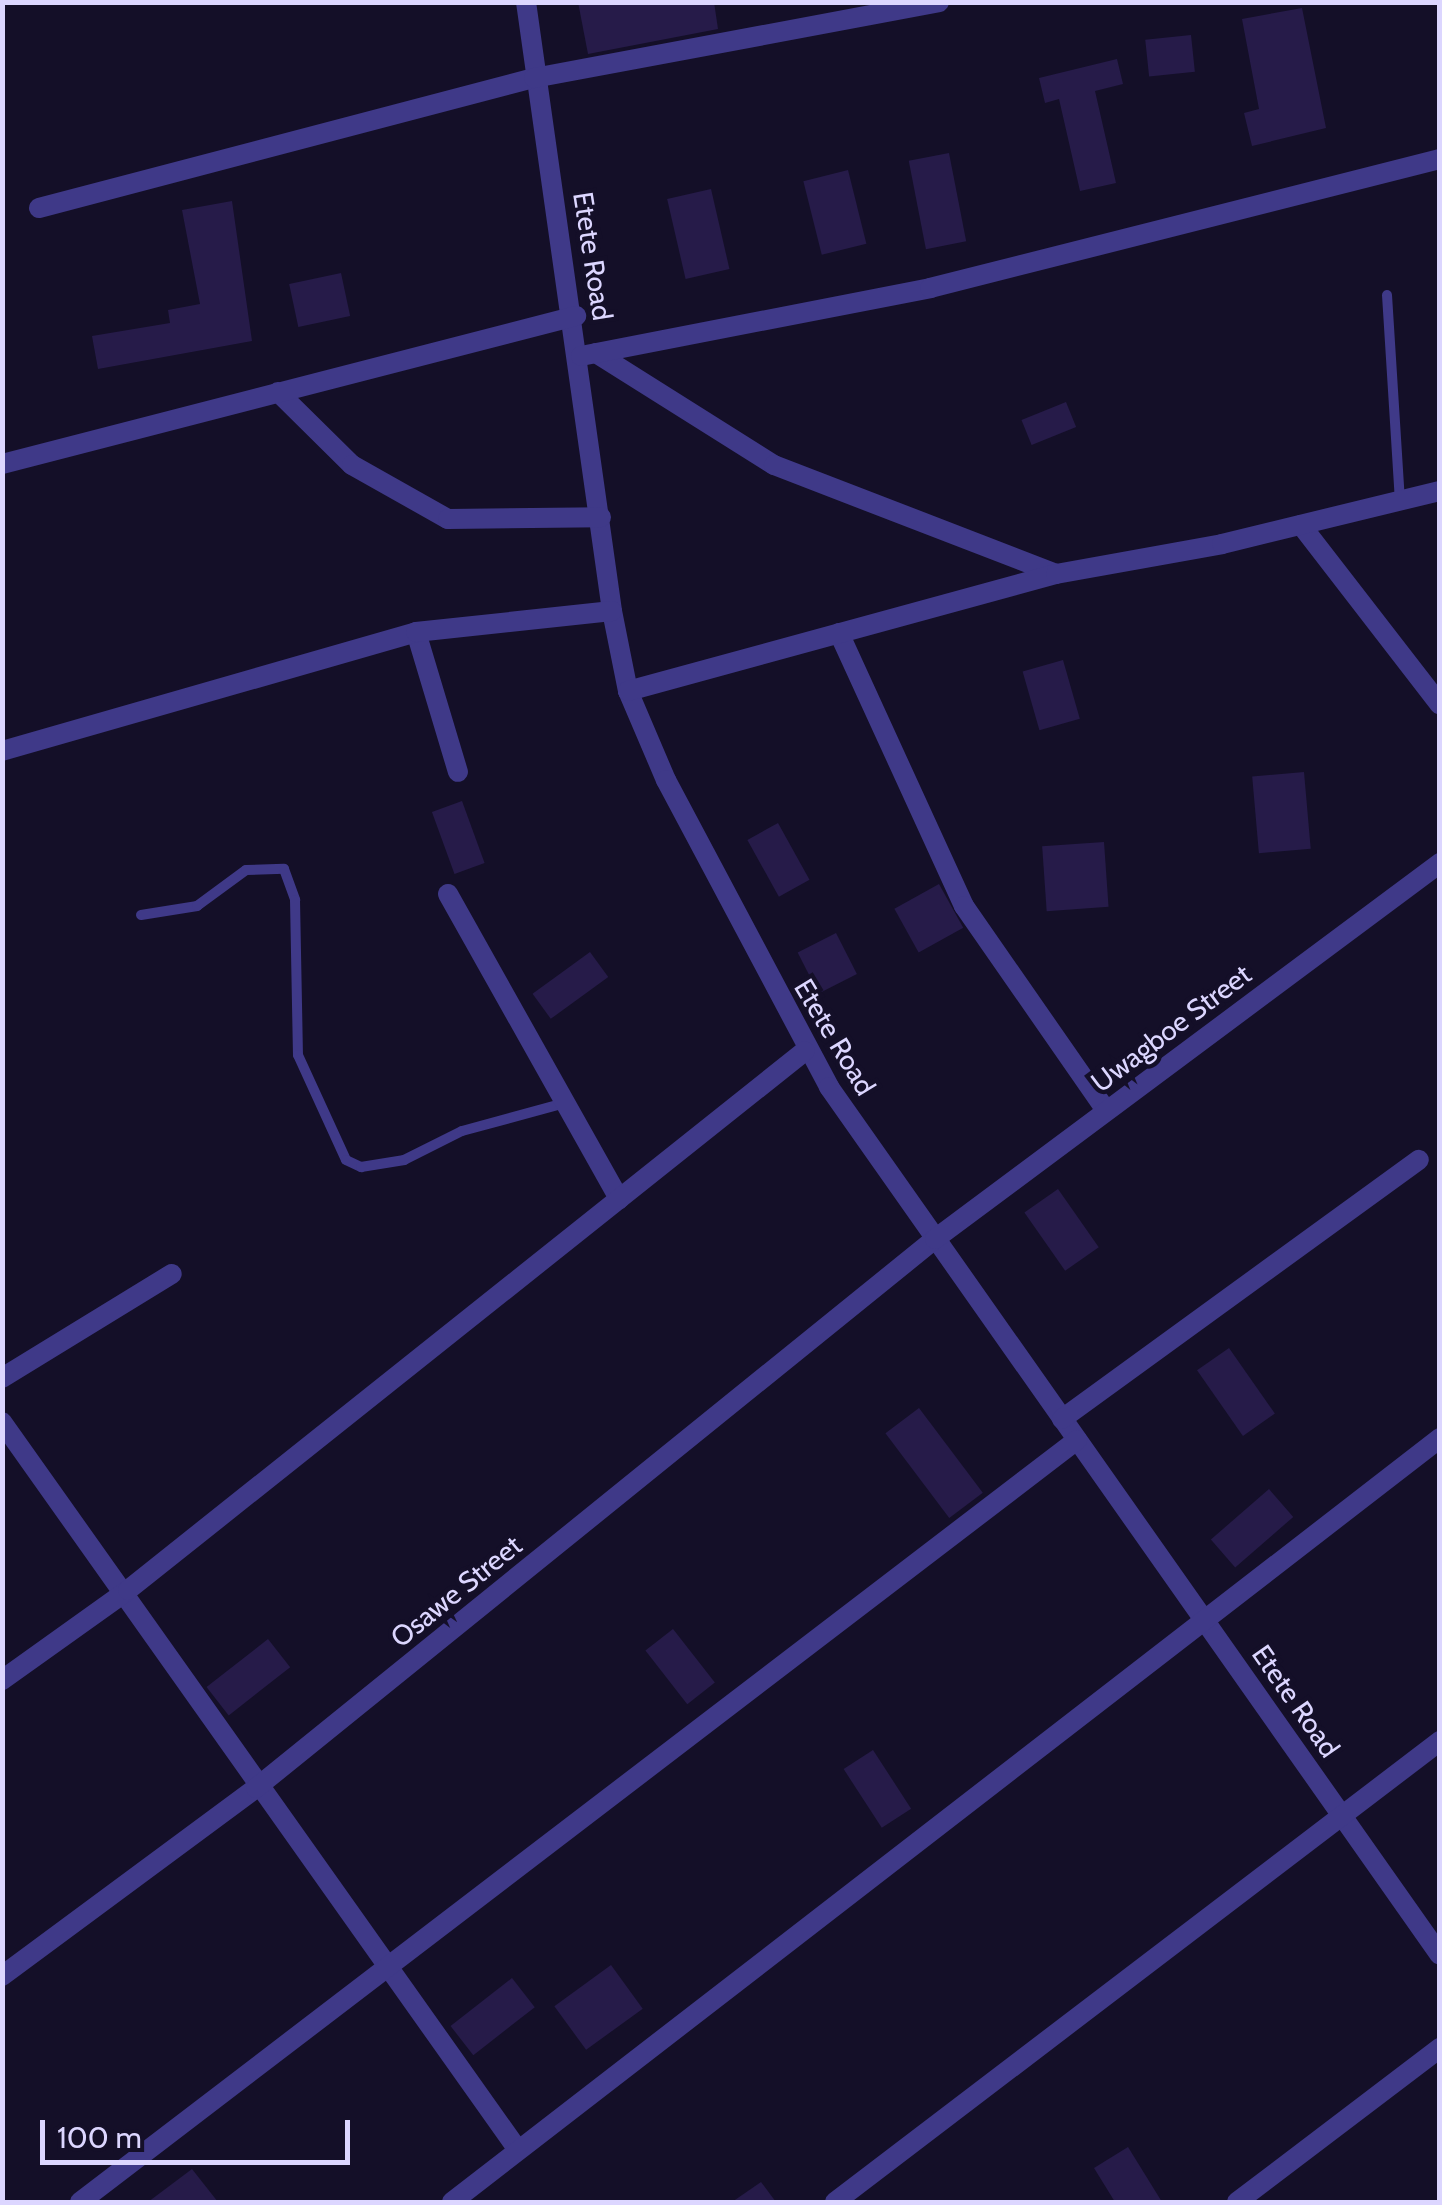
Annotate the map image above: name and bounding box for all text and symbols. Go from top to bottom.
street label: Etete Road [566,189,620,323]
street label: Uwagboe Street [1085,957,1257,1099]
street label: Etete Road [787,973,883,1101]
street label: Osawe Street [384,1528,528,1654]
street label: Etete Road [1245,1638,1347,1764]
scale bar [45,2100,355,2162]
text: 100 m [57,2119,142,2156]

